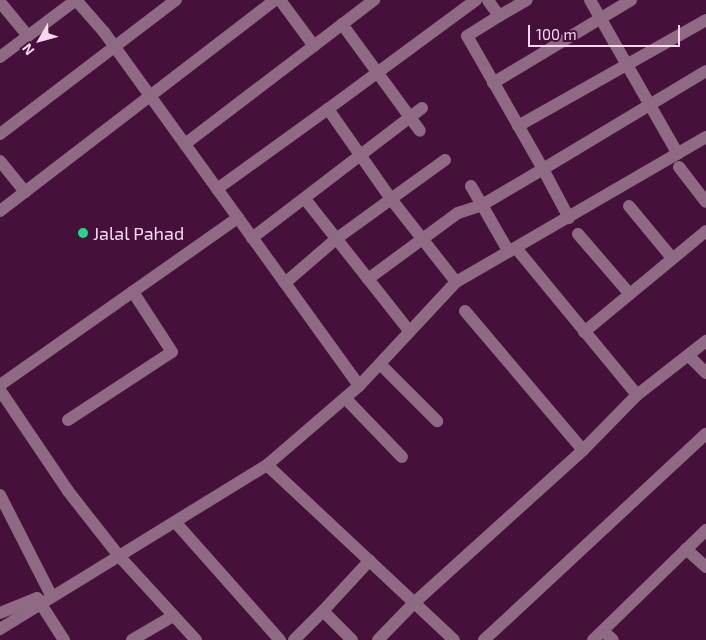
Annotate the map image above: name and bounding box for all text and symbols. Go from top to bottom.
north arrow [15,15,65,65]
scale bar [531,15,684,47]
text: 100 m [536,25,577,43]
text: N [18,40,38,59]
place label: Jalal Pahad [93,222,185,244]
marker: Jalal Pahad [77,227,89,239]

